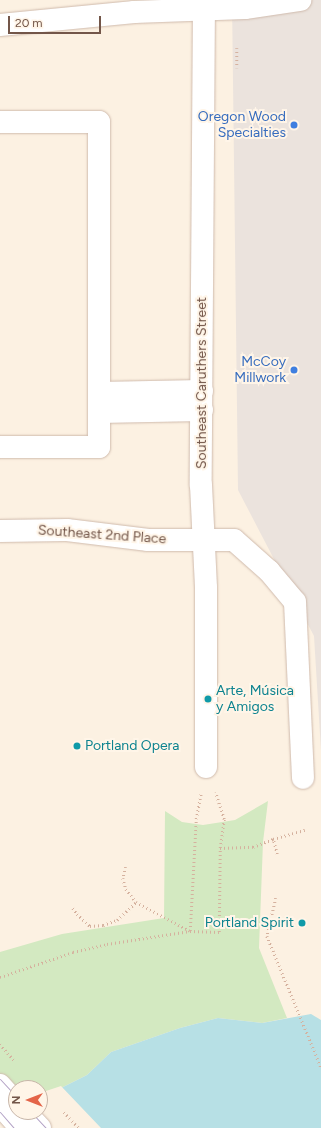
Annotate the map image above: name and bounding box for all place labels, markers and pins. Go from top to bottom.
place label: Oregon Wood Specialties [198,109,286,142]
marker: Oregon Wood Specialties [289,120,299,130]
place label: McCoy Millwork [234,354,286,386]
marker: McCoy Millwork [289,365,299,375]
place label: Arte, Música y Amigos [216,683,294,716]
marker: Arte, Música y Amigos [203,694,213,704]
place label: Portland Opera [85,738,179,754]
marker: Portland Opera [72,741,82,751]
place label: Portland Spirit [205,915,294,931]
marker: Portland Spirit [297,918,307,928]

